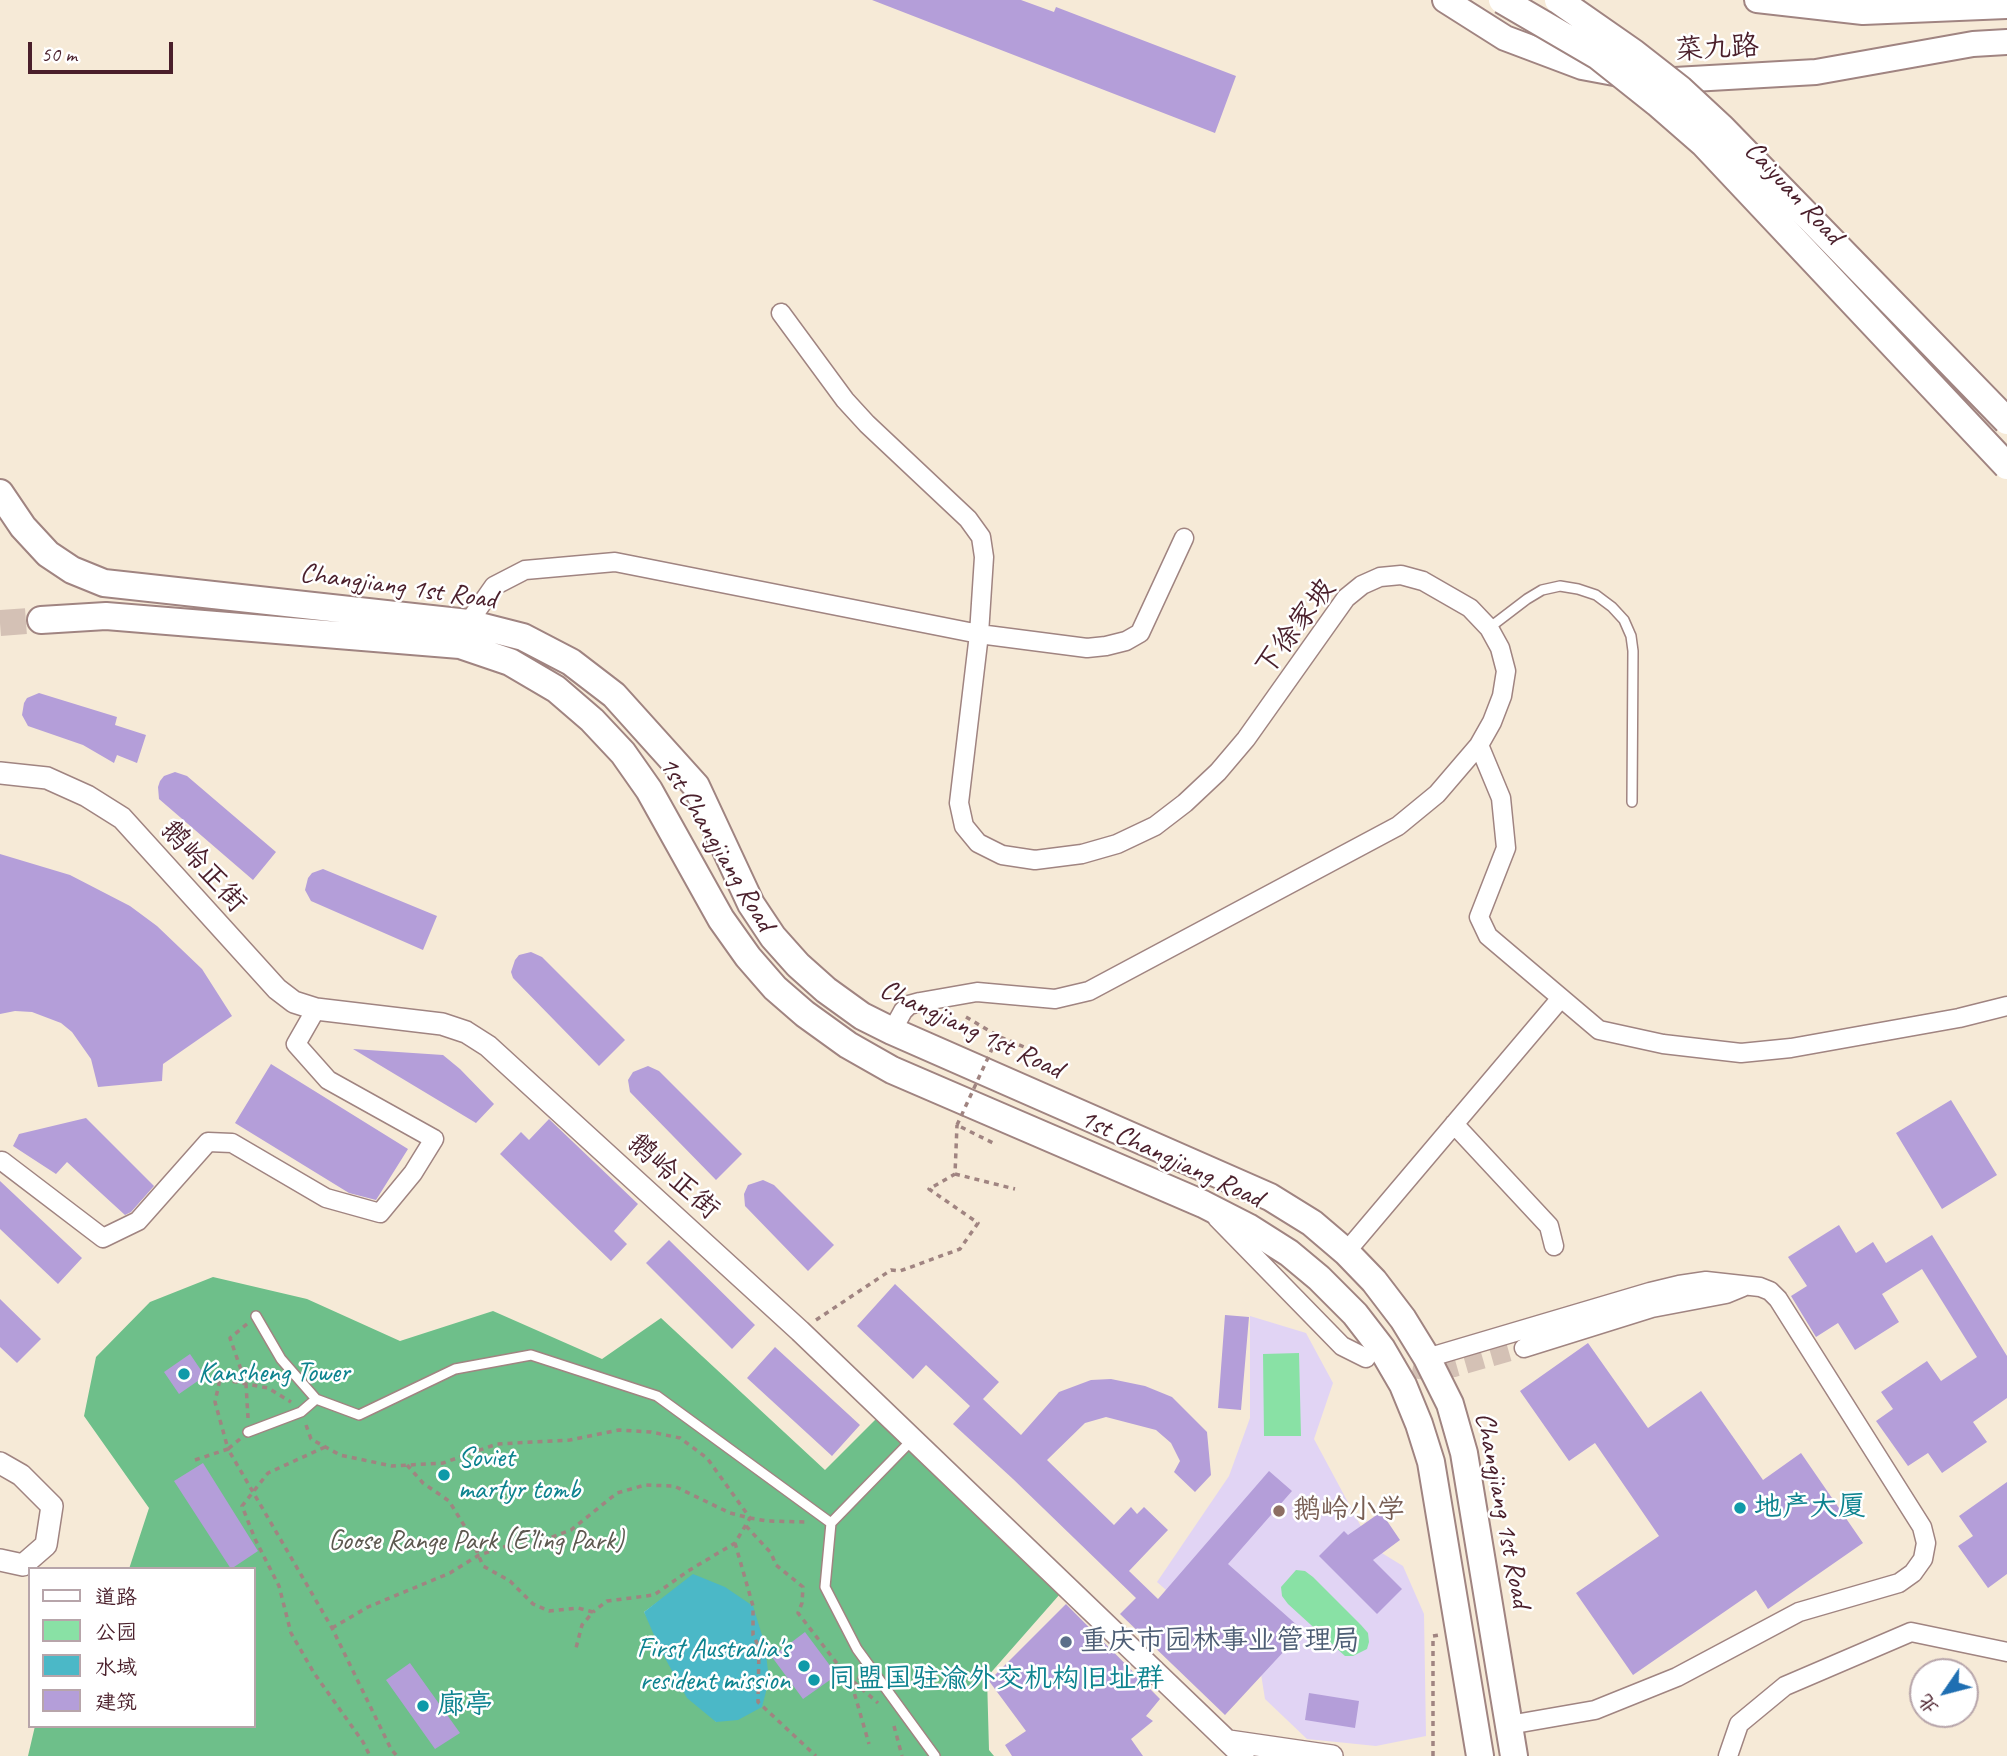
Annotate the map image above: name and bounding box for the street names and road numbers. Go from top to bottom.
street label: 菜九路 [1674,30,1760,68]
street label: Caiyuan Road [1737,134,1849,252]
street label: Changjiang 1st Road [298,557,498,617]
street label: 下徐家坡 [1249,573,1343,683]
street label: 1st Changjiang Road [651,751,781,937]
street label: 鹅岭正街 [153,814,253,920]
street label: Changjiang 1st Road [874,973,1068,1087]
street label: 1st Changjiang Road [1074,1102,1268,1216]
street label: 鹅岭正街 [620,1127,726,1227]
street label: Changjiang 1st Road [1467,1410,1537,1610]

